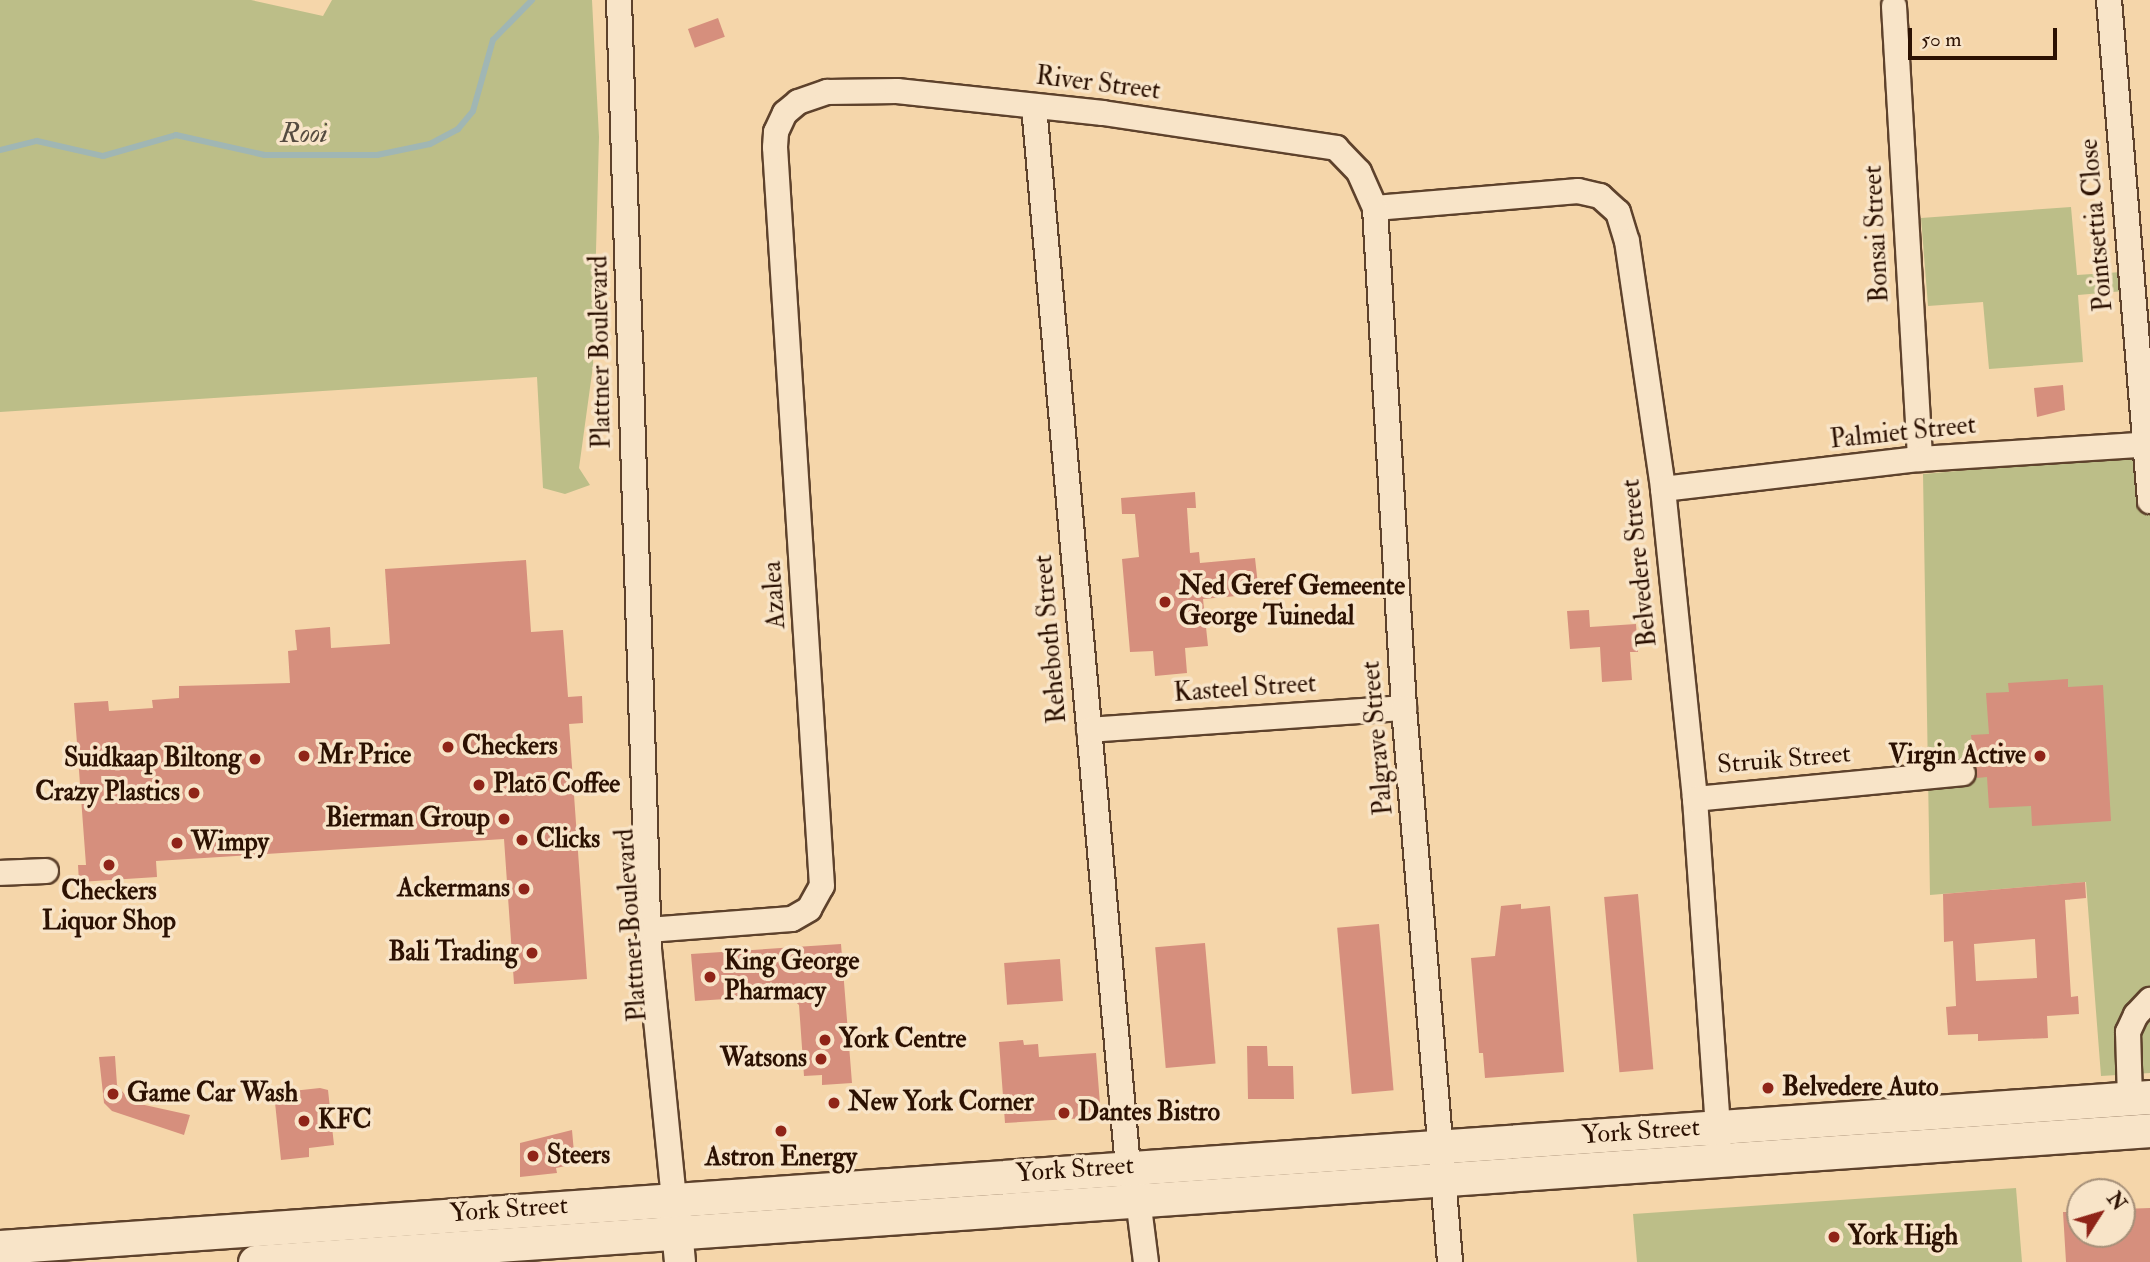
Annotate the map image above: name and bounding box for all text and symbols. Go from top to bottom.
scale bar [1912,14,2061,58]
text: 50 m [1921,26,1962,53]
street label: River Street [1034,61,1162,107]
water label: Rooi [280,117,328,151]
street label: Pointsettia Close [2074,137,2120,313]
street label: Bonsai Street [1858,164,1896,304]
street label: Plattner Boulevard [584,255,618,449]
street label: Palmiet Street [1829,410,1977,456]
street label: Belvedere Street [1616,478,1664,648]
street label: Reheboth Street [1028,553,1074,725]
street label: Azalea [757,560,793,630]
place label: Ned Geref Gemeente George Tuinedal [1179,571,1405,632]
marker: Ned Geref Gemeente George Tuinedal [1157,594,1173,610]
street label: Palgrave Street [1356,660,1400,816]
street label: Kasteel Street [1173,668,1317,710]
place label: Checkers [462,731,558,763]
marker: Checkers [440,739,456,755]
street label: Struik Street [1716,739,1852,781]
place label: Mr Price [318,740,411,772]
place label: Virgin Active [1889,740,2026,772]
place label: Suidkaap Biltong [64,743,241,775]
marker: Mr Price [296,748,312,764]
marker: Virgin Active [2032,748,2048,764]
marker: Suidkaap Biltong [247,751,263,767]
place label: Platō Coffee [493,769,620,801]
place label: Crazy Plastics [35,777,180,809]
marker: Platō Coffee [471,777,487,793]
marker: Crazy Plastics [186,785,202,801]
place label: Bierman Group [325,803,490,835]
marker: Bierman Group [496,811,512,827]
place label: Clicks [536,824,600,856]
place label: Wimpy [191,827,269,859]
street label: Plattner Boulevard [610,827,654,1023]
marker: Clicks [514,832,530,848]
marker: Wimpy [169,835,185,851]
marker: Checkers Liquor Shop [101,857,117,873]
place label: Ackermans [397,873,510,905]
place label: Checkers Liquor Shop [42,876,176,938]
marker: Ackermans [516,881,532,897]
place label: Bali Trading [388,937,518,969]
marker: Bali Trading [524,945,540,961]
place label: King George Pharmacy [724,946,859,1007]
marker: King George Pharmacy [702,969,718,985]
place label: York Centre [839,1024,966,1056]
marker: York Centre [817,1032,833,1048]
place label: Watsons [720,1043,807,1075]
marker: Watsons [813,1051,829,1067]
place label: Belvedere Auto [1782,1072,1939,1104]
place label: Game Car Wash [127,1078,298,1110]
marker: Belvedere Auto [1760,1080,1776,1096]
marker: Game Car Wash [105,1086,121,1102]
place label: New York Corner [848,1087,1034,1119]
marker: New York Corner [826,1095,842,1111]
place label: Dantes Bistro [1078,1097,1220,1129]
place label: KFC [318,1105,372,1137]
marker: Dantes Bistro [1056,1105,1072,1121]
street label: York Street [1581,1112,1701,1152]
marker: KFC [296,1113,312,1129]
marker: Astron Energy [773,1123,789,1139]
place label: Steers [547,1140,610,1172]
place label: Astron Energy [705,1142,857,1174]
marker: Steers [525,1148,541,1164]
street label: York Street [1015,1150,1135,1190]
north arrow [2066,1178,2136,1248]
text: N [2101,1188,2131,1216]
street label: York Street [449,1190,569,1230]
place label: York High [1848,1221,1958,1253]
marker: York High [1826,1229,1842,1245]

